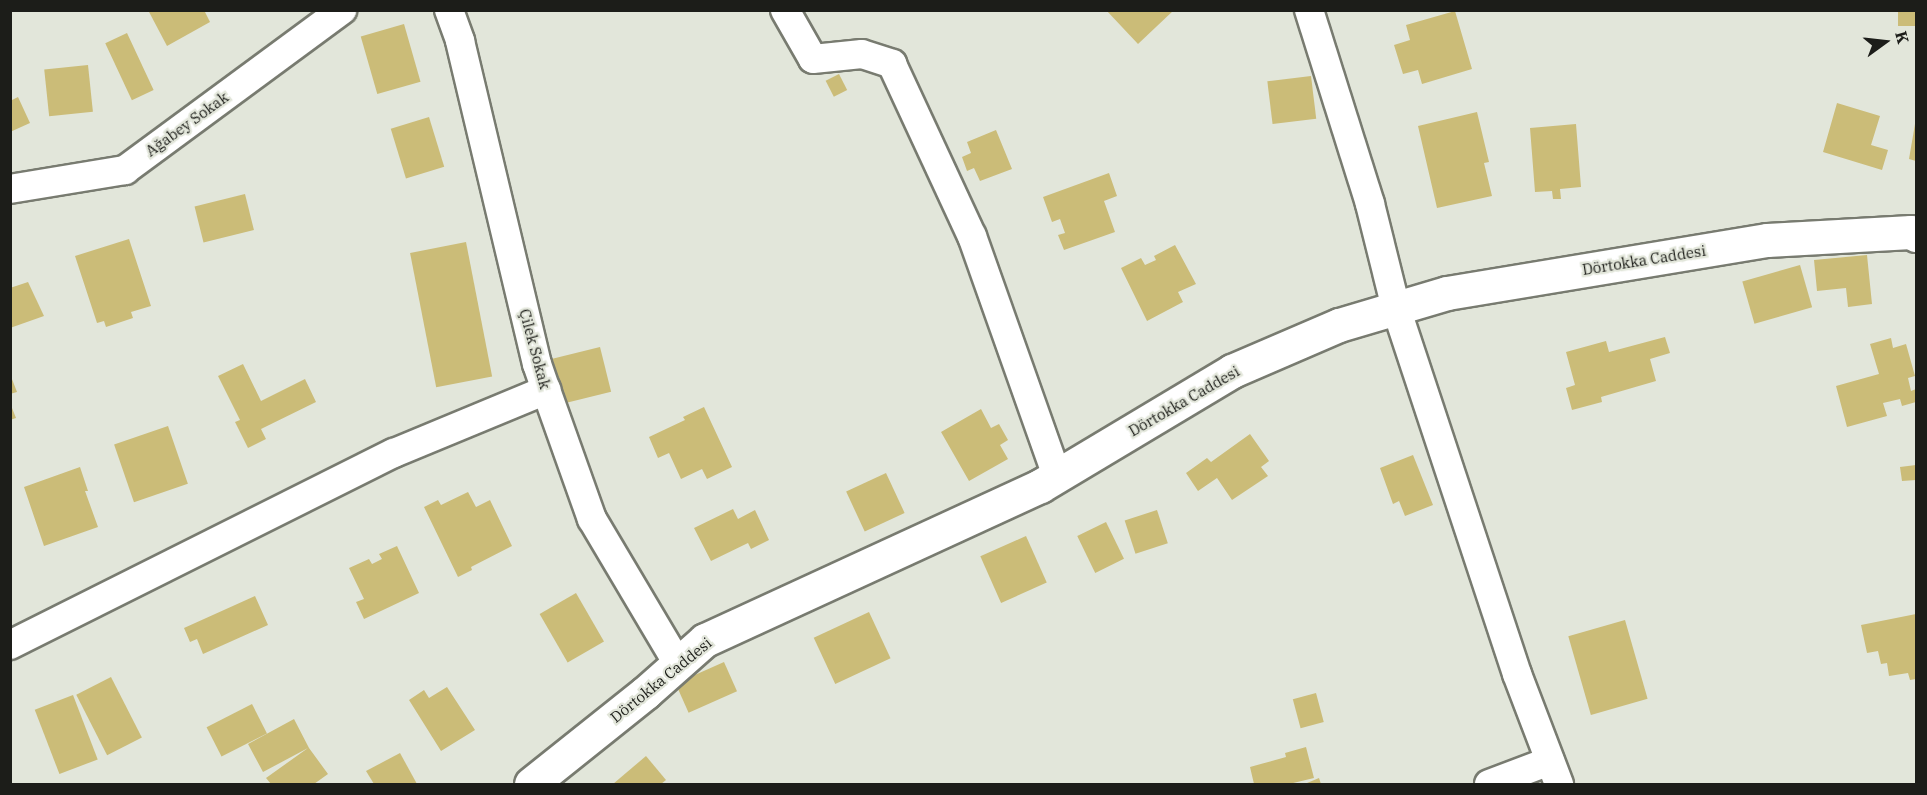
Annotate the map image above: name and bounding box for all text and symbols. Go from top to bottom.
north arrow [1855,12,1915,72]
text: K [1891,29,1914,46]
street label: Ağabey Sokak [142,88,232,160]
street label: Dörtokka Caddesi [1581,241,1707,279]
street label: Çilek Sokak [516,307,554,391]
street label: Dörtokka Caddesi [1125,362,1243,440]
street label: Dörtokka Caddesi [607,634,715,726]

